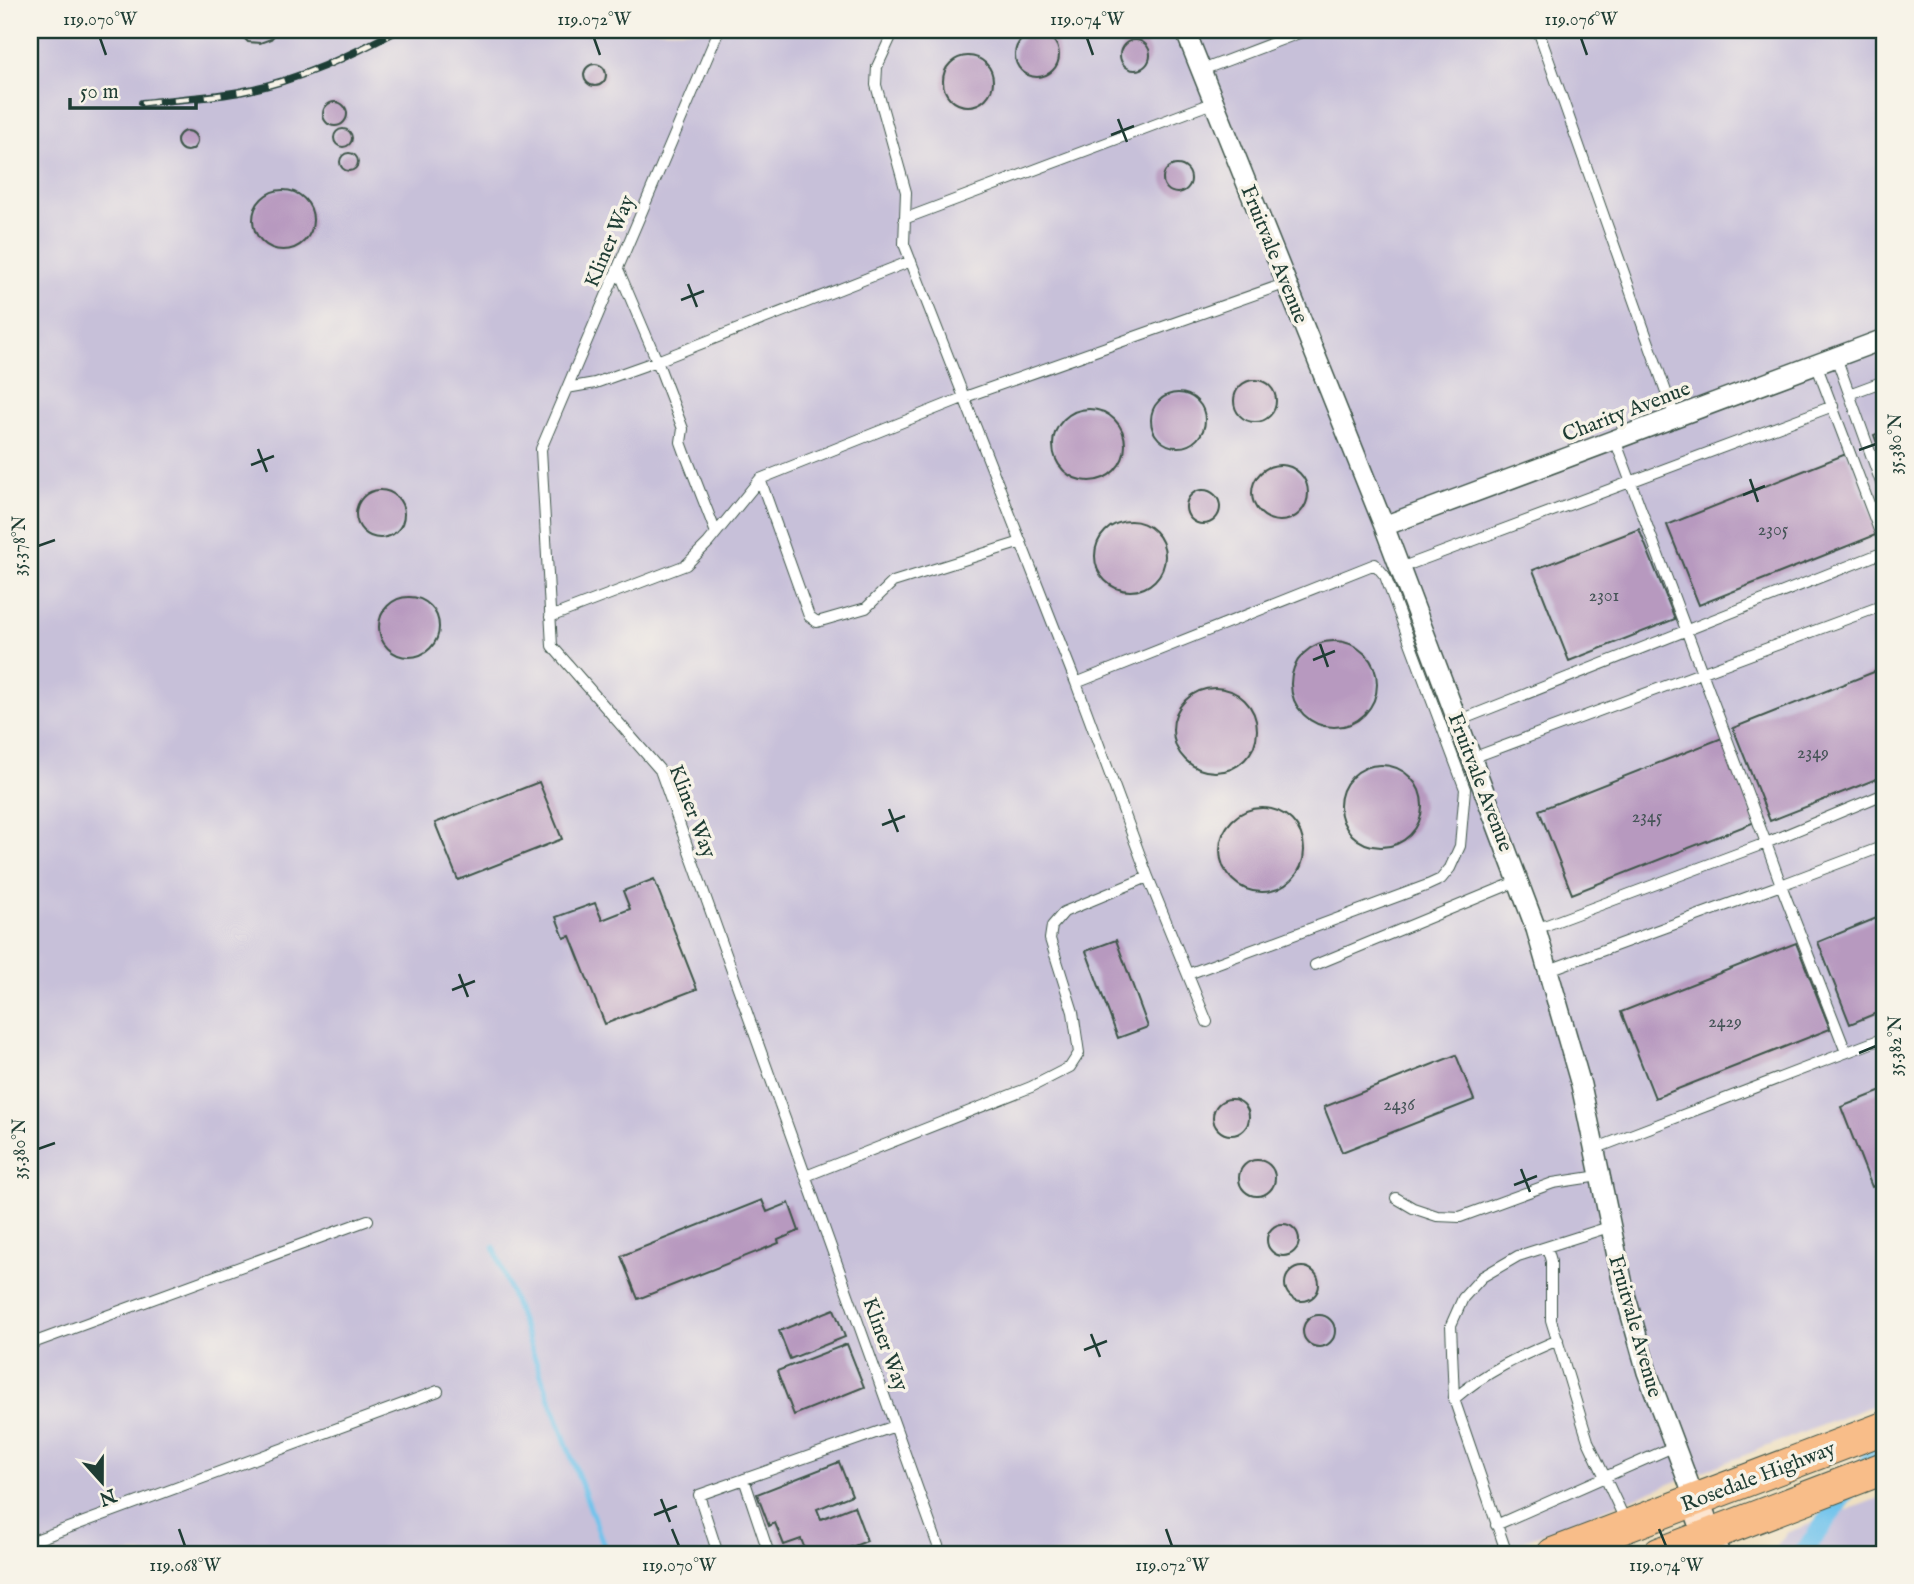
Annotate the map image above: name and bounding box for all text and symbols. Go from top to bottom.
text: 119.070°W [63,9,138,32]
text: 119.072°W [557,9,632,32]
text: 119.074°W [1050,9,1125,32]
text: 119.076°W [1545,9,1618,32]
scale bar [70,66,196,110]
text: 50 m [80,79,119,106]
street label: Fruitvale Avenue [1234,181,1314,328]
street label: Kliner Way [579,191,642,292]
street label: Charity Avenue [1559,376,1695,449]
text: 35.380°N [1885,413,1908,475]
text: 35.378°N [9,515,32,576]
house number: 2305 [1758,519,1789,542]
house number: 2301 [1589,585,1619,608]
street label: Fruitvale Avenue [1441,709,1519,856]
house number: 2349 [1797,742,1829,765]
street label: Kliner Way [662,761,722,863]
house number: 2345 [1632,806,1663,829]
house number: 2429 [1708,1011,1742,1034]
text: 35.382°N [1885,1015,1908,1076]
house number: 2436 [1383,1094,1415,1117]
text: 35.380°N [9,1118,32,1180]
street label: Fruitvale Avenue [1601,1252,1668,1401]
street label: Kliner Way [855,1294,914,1396]
street label: Rosedale Highway [1677,1435,1840,1519]
north arrow [66,1448,136,1518]
text: N [95,1481,120,1510]
text: 119.068°W [149,1555,222,1578]
text: 119.070°W [642,1555,717,1578]
text: 119.072°W [1135,1555,1210,1578]
text: 119.074°W [1629,1555,1704,1578]

